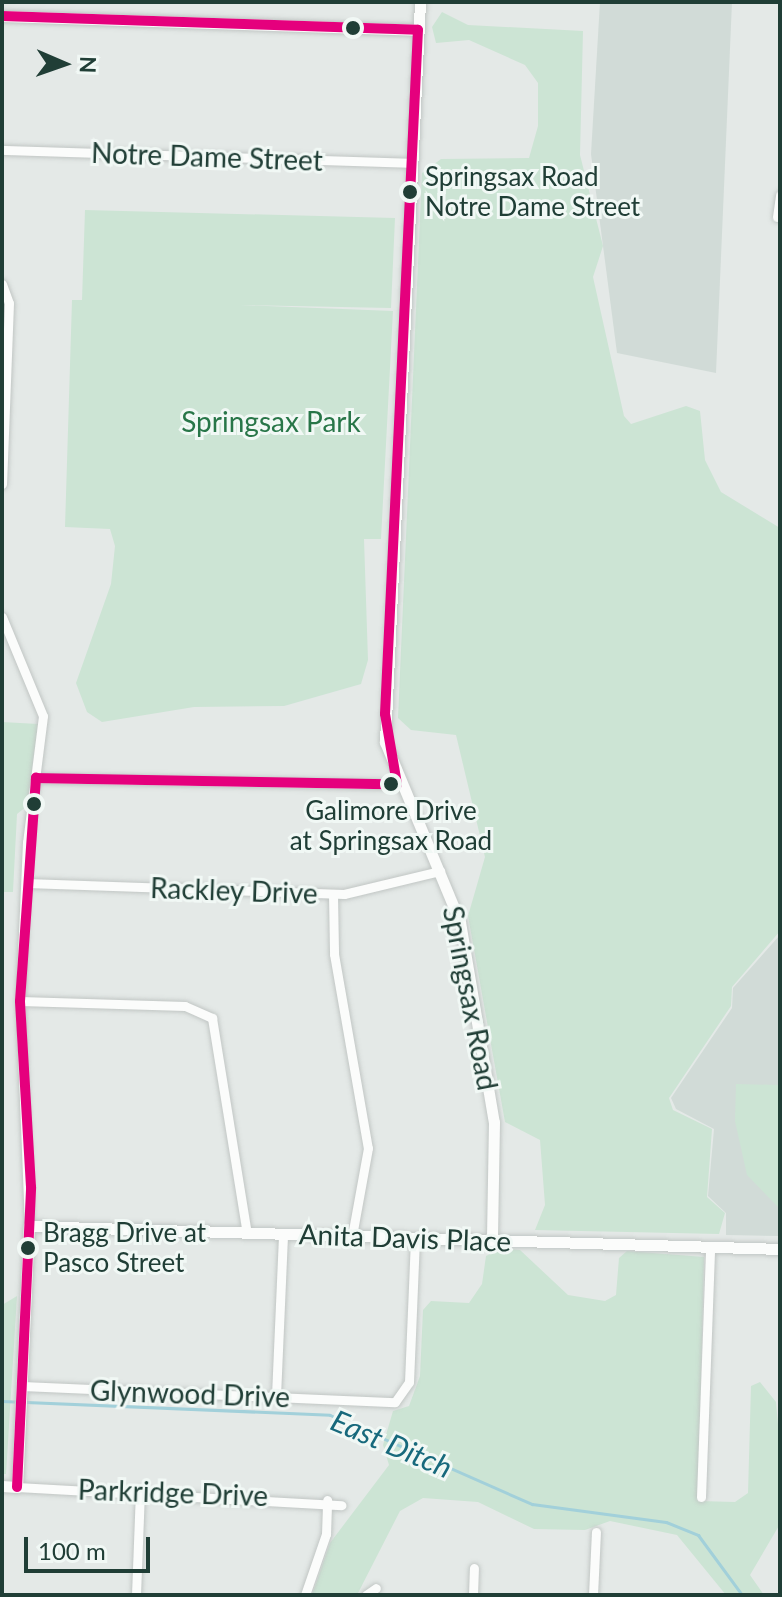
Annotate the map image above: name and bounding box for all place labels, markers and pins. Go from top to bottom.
unlabelled marker [345,20,361,36]
place label: Springsax Road Notre Dame Street [425,161,640,222]
marker: Springsax Road Notre Dame Street [402,184,418,200]
marker: Galimore Drive at Springsax Road [383,776,399,792]
place label: Galimore Drive at Springsax Road [290,795,492,856]
unlabelled marker [26,796,42,812]
place label: Bragg Drive at Pasco Street [43,1217,206,1278]
marker: Bragg Drive at Pasco Street [20,1240,36,1256]

